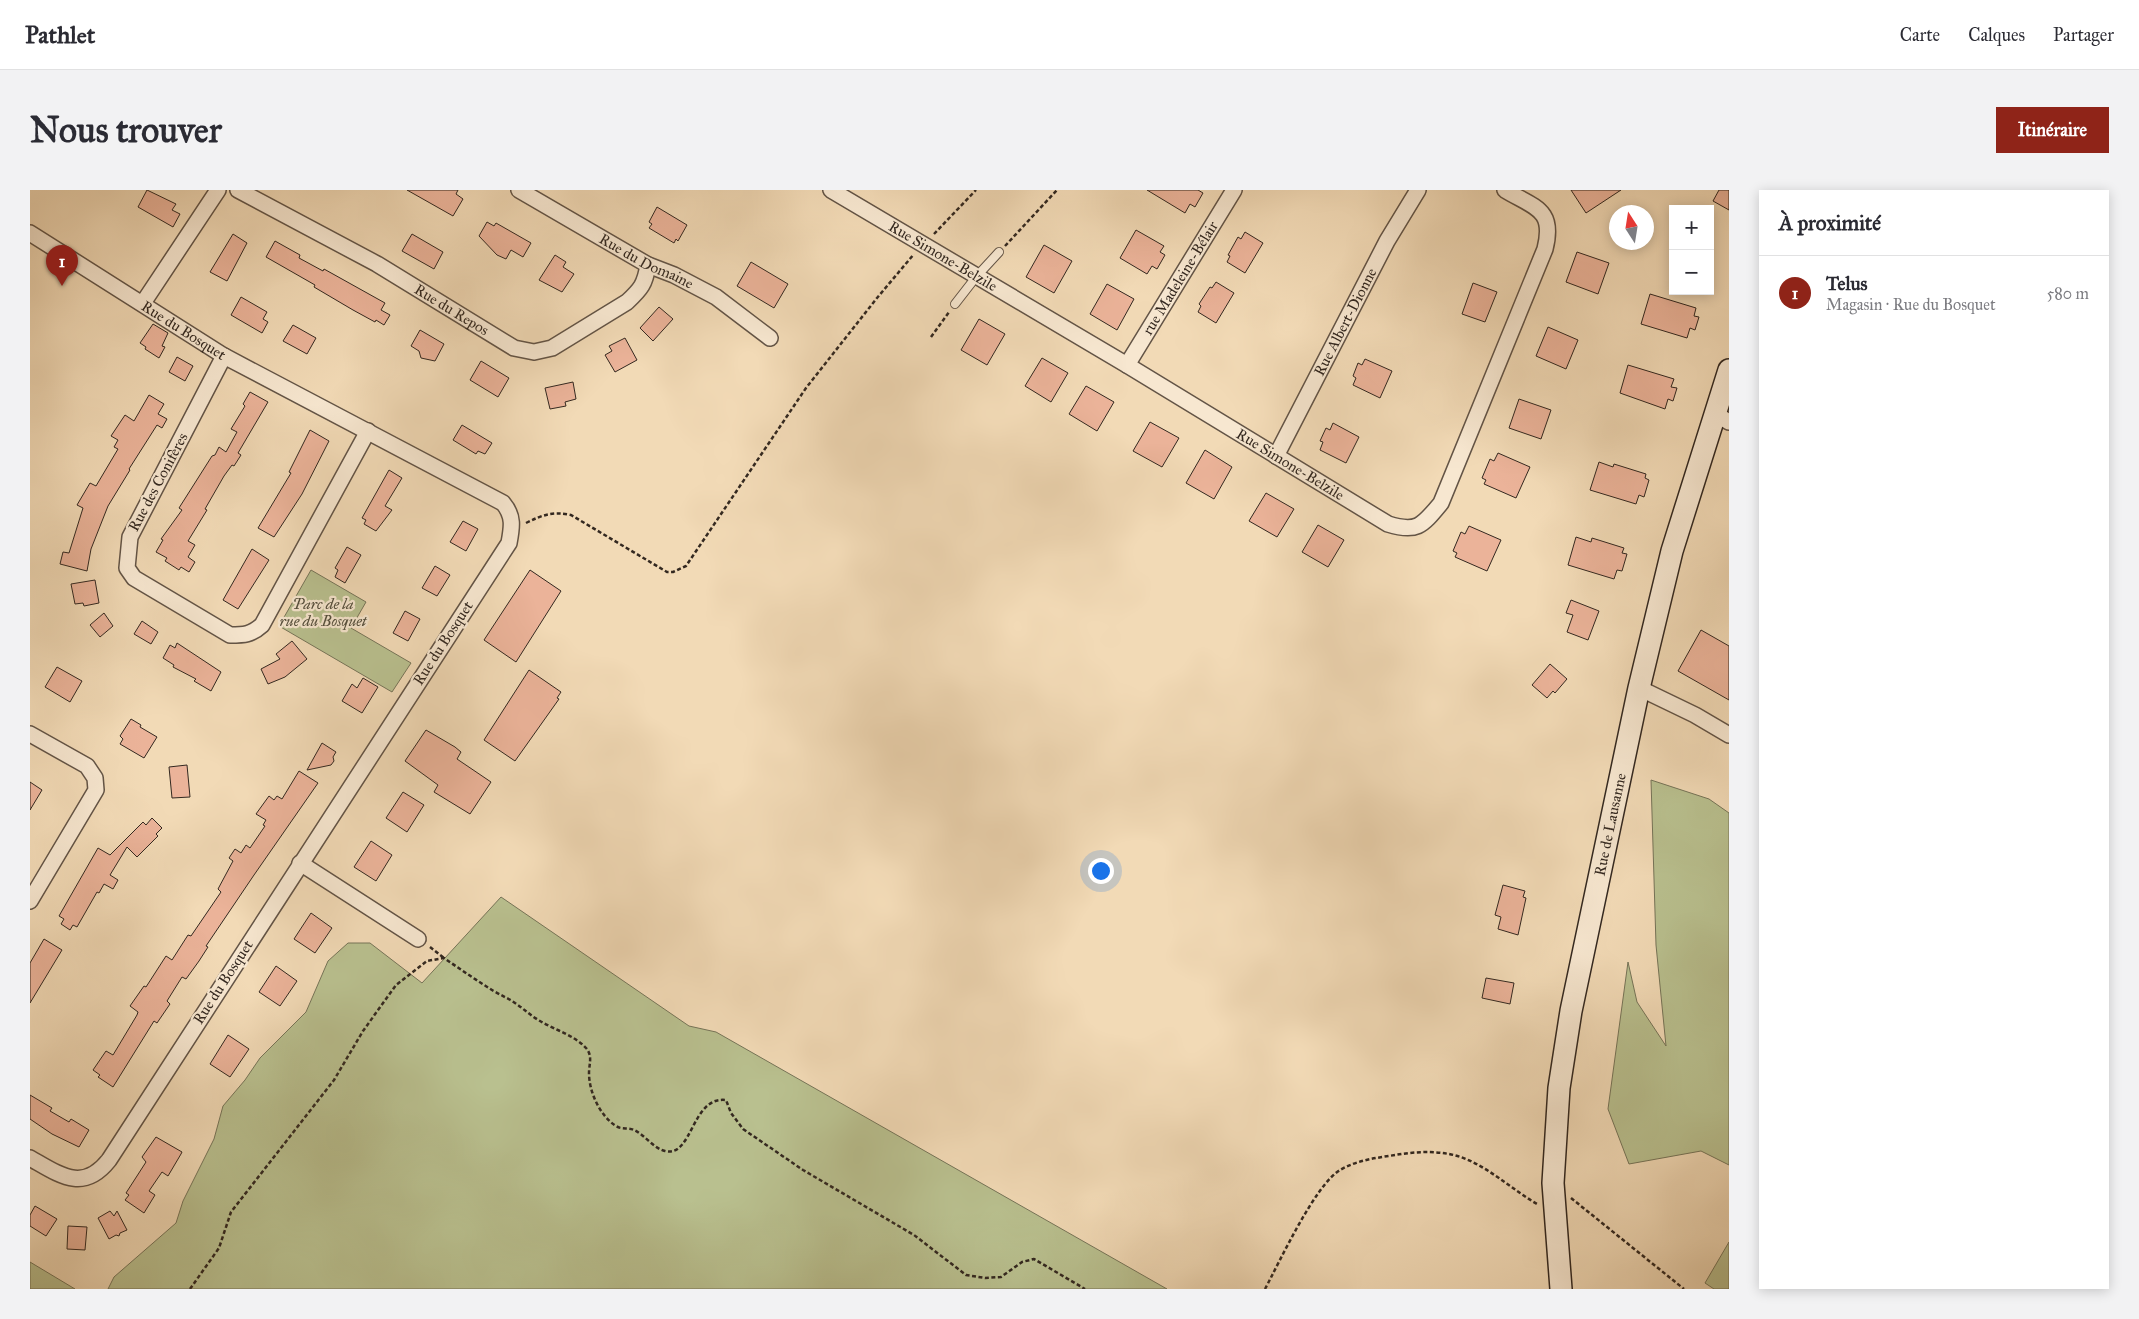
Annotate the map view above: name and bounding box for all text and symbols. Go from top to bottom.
text: Pathlet [25,20,95,50]
text: Carte [1900,24,1940,46]
text: Calques [1968,24,2025,46]
text: Partager [2053,24,2114,46]
button: Itinéraire [1996,107,2109,153]
text: Nous trouver [30,109,222,152]
north arrow [1609,205,1654,250]
map controls [1669,205,1714,295]
button: + [1669,205,1714,250]
text: À proximité [1779,210,1881,236]
street label: Rue Simone-Belzile [885,217,1000,295]
street label: rue Madeleine-Bélair [1139,217,1222,338]
street label: Rue du Domaine [596,230,697,293]
pin: 1 [46,245,78,286]
button: − [1669,250,1714,295]
street label: Rue Albert-Dionne [1310,265,1381,379]
text: Telus [1826,272,1867,295]
street label: Rue du Repos [411,280,492,339]
text: 1 [1792,284,1798,303]
text: 580 m [2047,284,2089,303]
text: Magasin · Rue du Bosquet [1826,295,1996,314]
street label: Rue du Bosquet [138,297,230,364]
street label: Rue Simone-Belzile [1233,425,1347,504]
street label: Rue des Conifères [124,430,192,534]
park label: Parc de la rue du Bosquet [280,595,368,630]
street label: Rue du Bosquet [409,597,478,689]
street label: Rue de Lausanne [1591,771,1630,878]
your location [1088,858,1114,884]
street label: Rue du Bosquet [189,936,258,1028]

